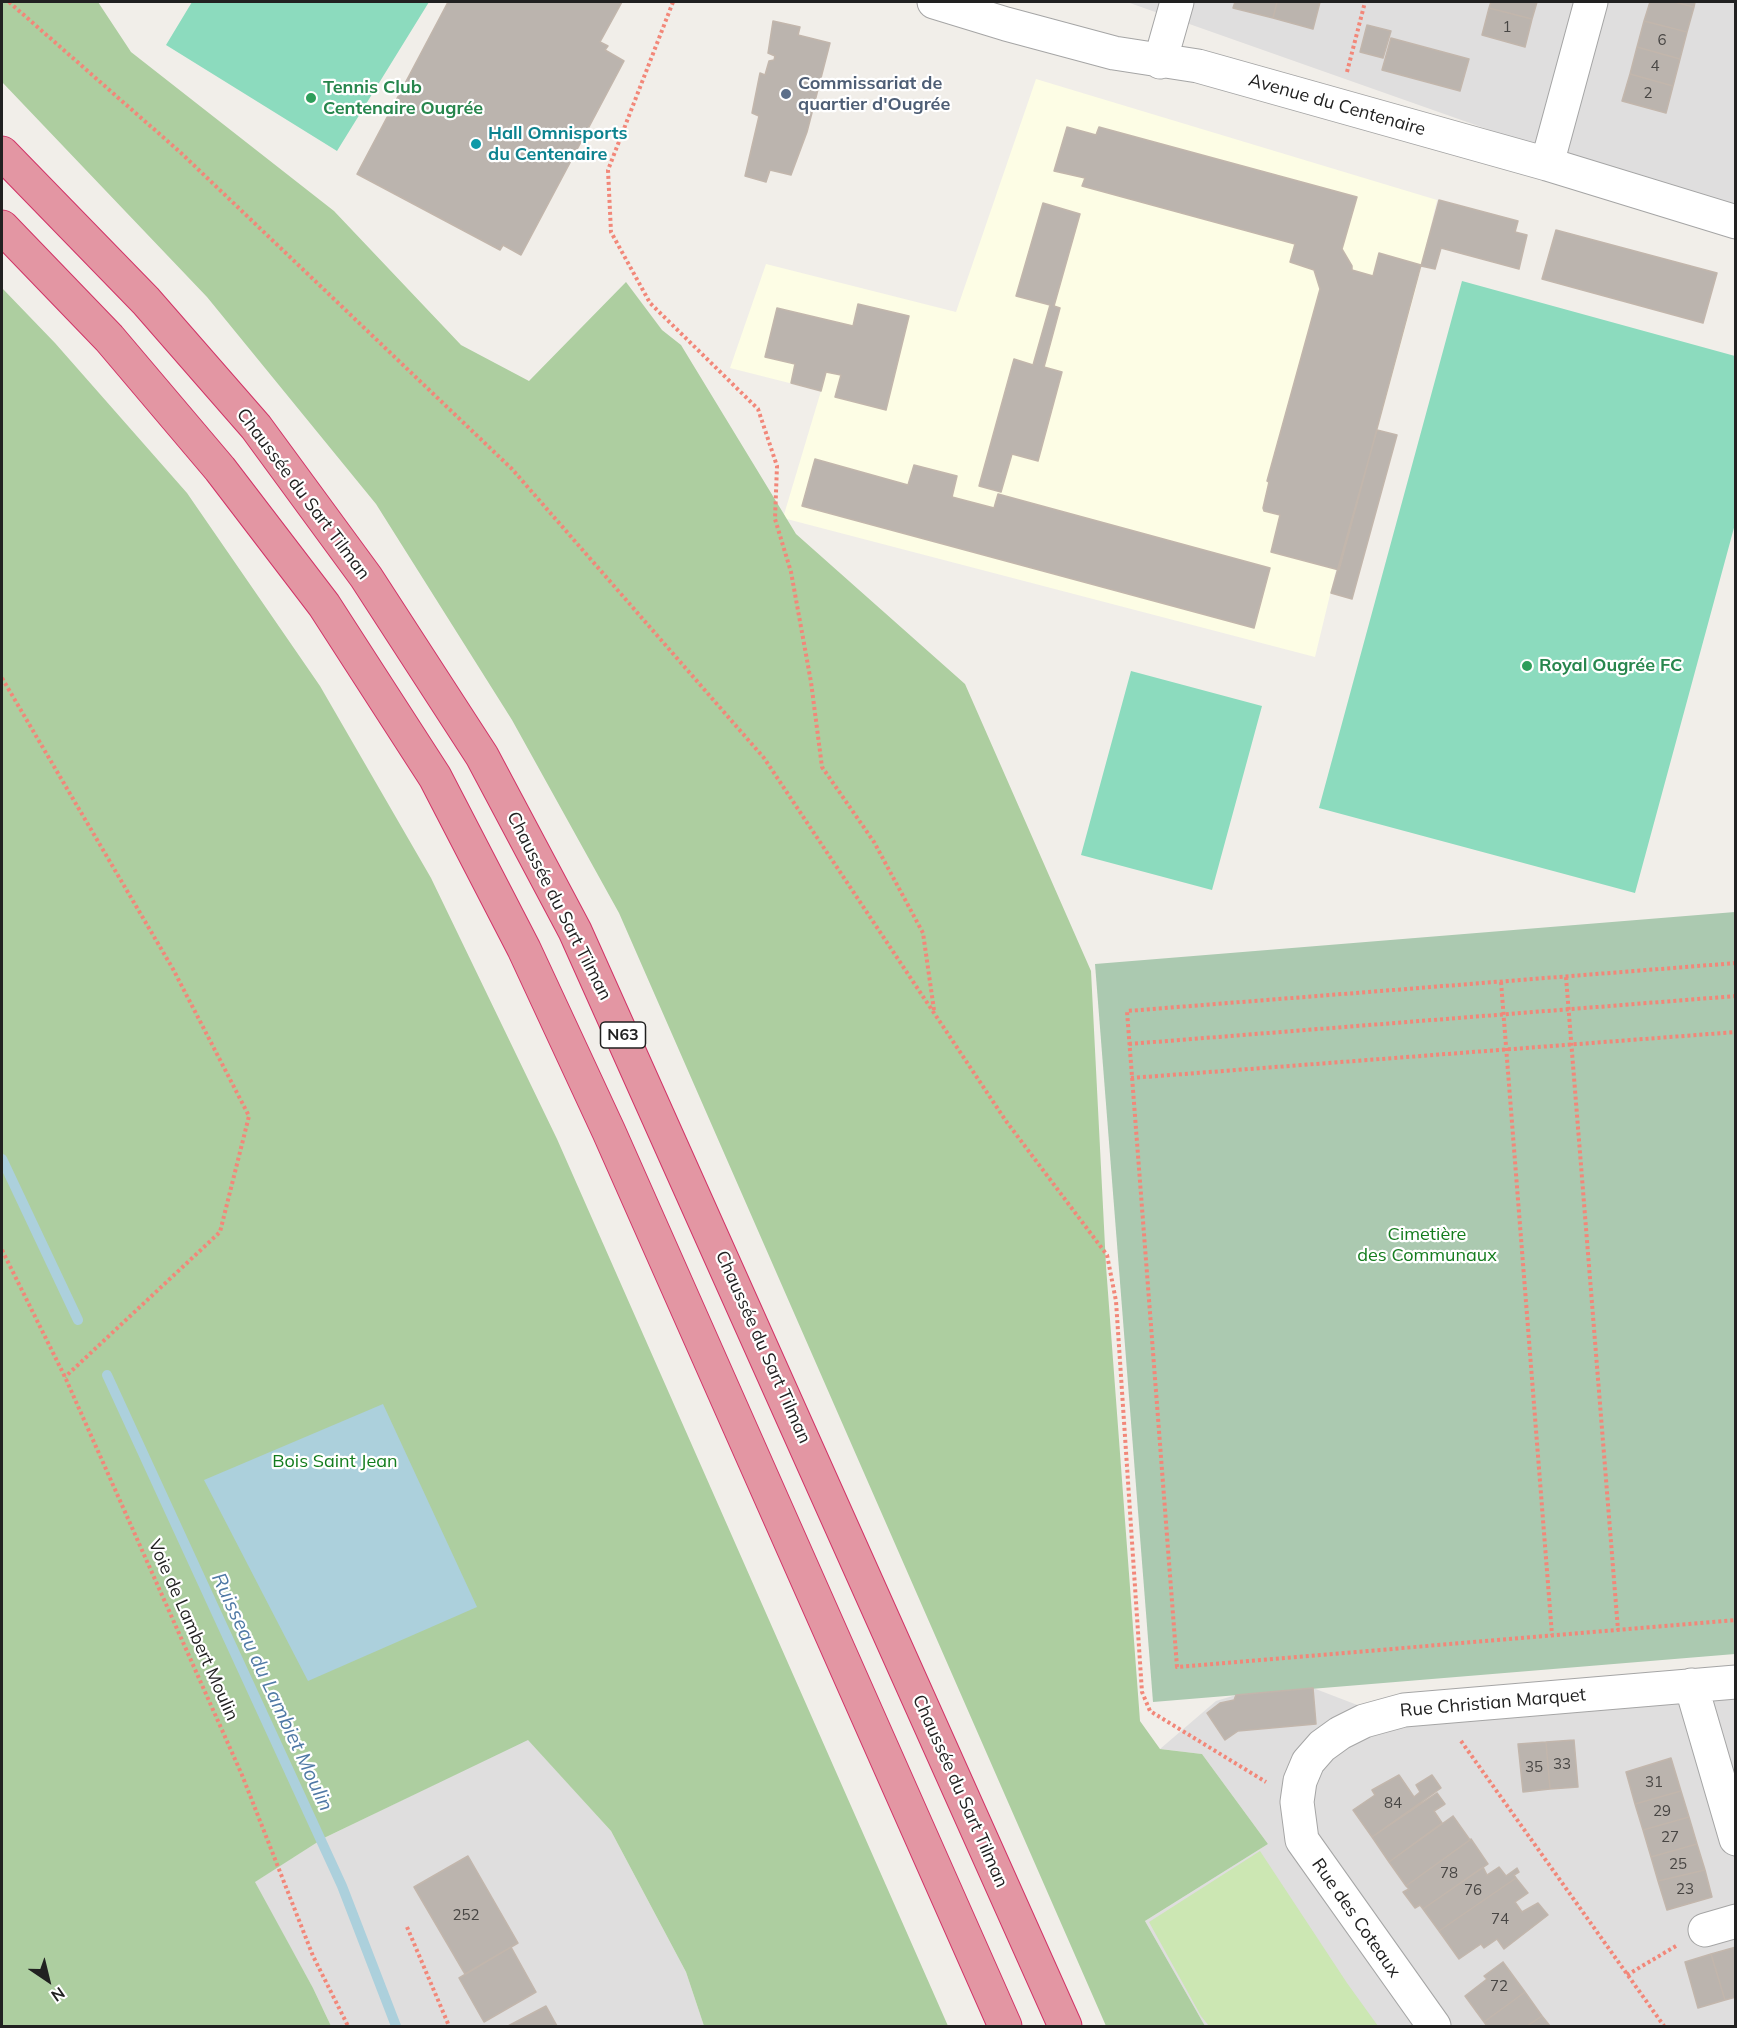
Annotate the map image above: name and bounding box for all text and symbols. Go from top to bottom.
house number: 1 [1503,18,1511,36]
house number: 6 [1658,31,1666,49]
house number: 4 [1651,57,1659,75]
street label: Avenue du Centenaire [1246,69,1428,141]
place label: Commissariat de quartier d'Ougrée [798,73,950,116]
place label: Tennis Club Centenaire Ougrée [323,77,483,119]
house number: 2 [1644,84,1652,102]
marker: Commissariat de quartier d'Ougrée [779,87,793,101]
marker: Tennis Club Centenaire Ougrée [304,91,318,105]
place label: Hall Omnisports du Centenaire [488,123,628,166]
marker: Hall Omnisports du Centenaire [469,137,483,151]
street label: Chaussée du Sart Tilman [232,404,374,584]
place label: Royal Ougrée FC [1539,655,1682,677]
marker: Royal Ougrée FC [1520,659,1534,673]
street label: Chaussée du Sart Tilman [502,808,616,1004]
road number: N63 [600,1022,646,1048]
park label: Cimetière des Communaux [1357,1224,1497,1266]
street label: Chaussée du Sart Tilman [711,1247,815,1447]
park label: Bois Saint Jean [272,1451,398,1473]
street label: Voie de Lambert Moulin [143,1536,243,1724]
water label: Ruisseau du Lambiet Moulin [206,1569,338,1815]
street label: Rue Christian Marquet [1399,1684,1587,1722]
street label: Chaussée du Sart Tilman [908,1691,1012,1891]
house number: 33 [1553,1755,1571,1773]
house number: 35 [1525,1758,1543,1776]
house number: 31 [1645,1773,1663,1791]
house number: 84 [1384,1794,1402,1812]
house number: 29 [1653,1802,1671,1820]
house number: 27 [1661,1828,1679,1846]
street label: Rue des Coteaux [1307,1854,1405,1982]
house number: 25 [1669,1855,1687,1873]
house number: 78 [1440,1864,1458,1882]
house number: 23 [1676,1880,1694,1898]
house number: 76 [1464,1881,1482,1899]
house number: 252 [453,1906,479,1924]
house number: 74 [1491,1910,1509,1928]
north arrow [18,1950,78,2010]
house number: 72 [1490,1977,1508,1995]
text: N [48,1983,69,2006]

